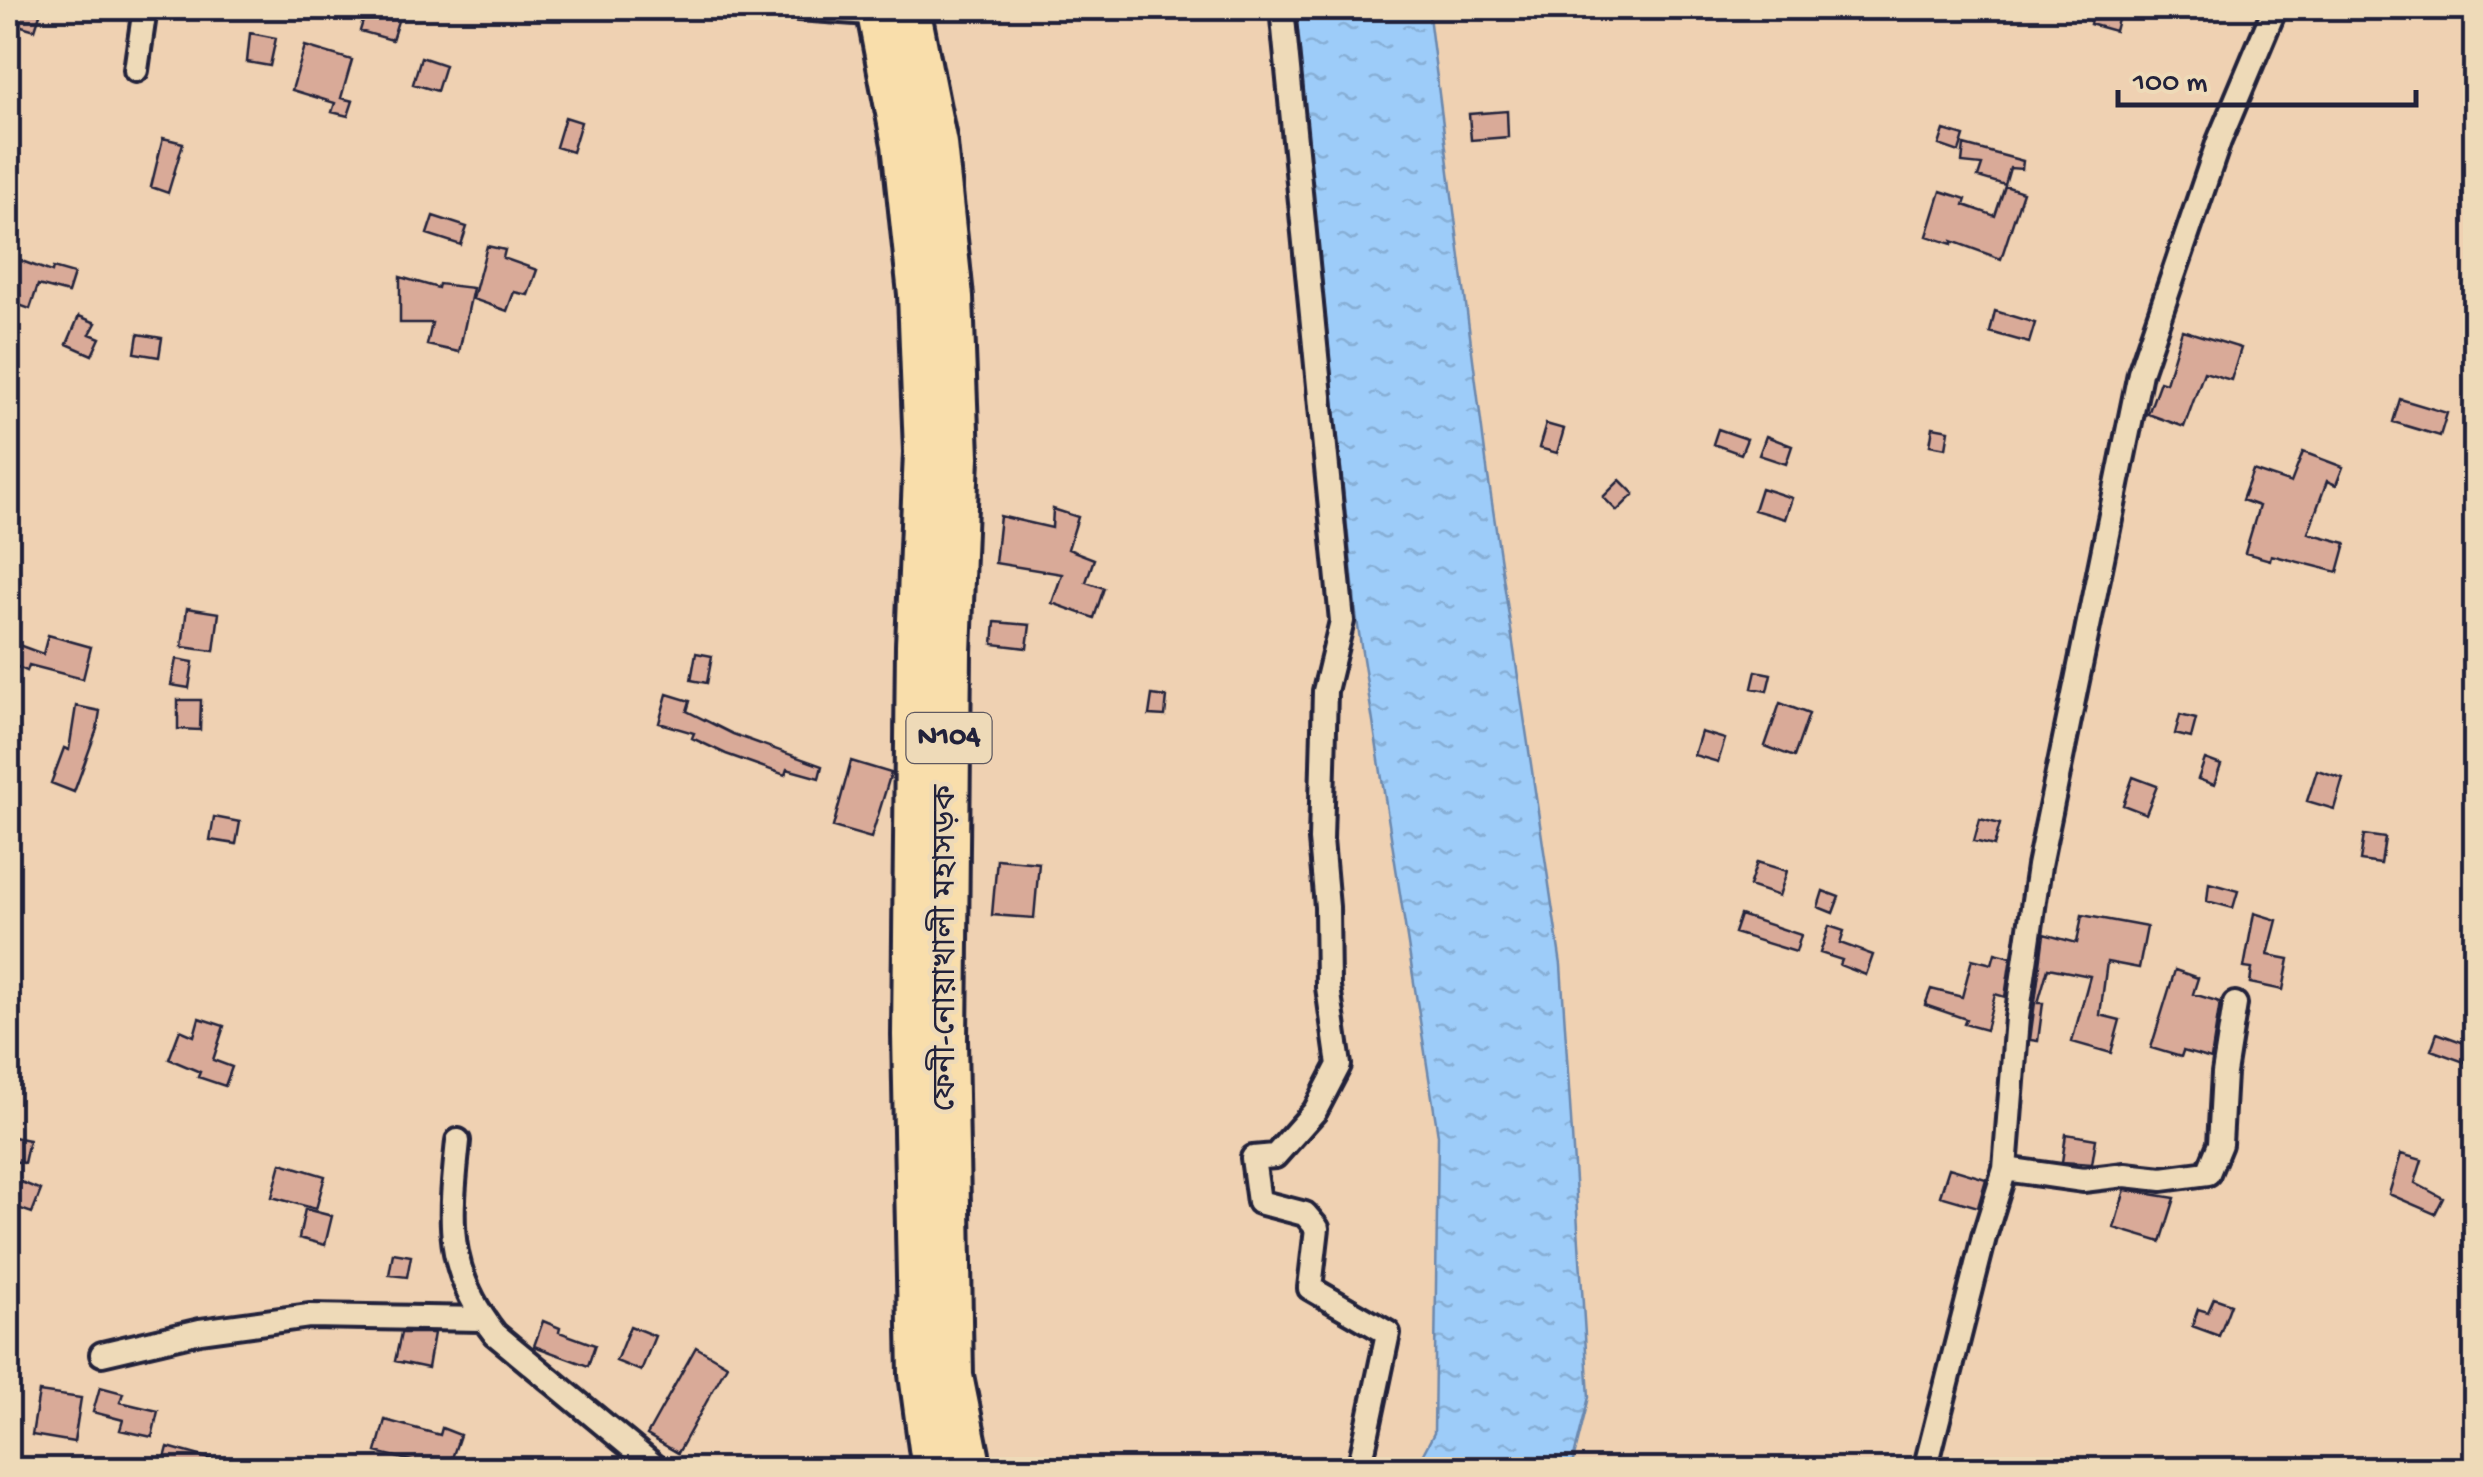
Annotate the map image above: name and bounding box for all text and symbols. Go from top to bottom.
scale bar [2118,45,2416,107]
text: 100 m [2132,67,2208,102]
road number: N104 [906,713,992,763]
street label: ফেনী-নোয়াখালী মহাসড়ক [925,783,967,1111]

